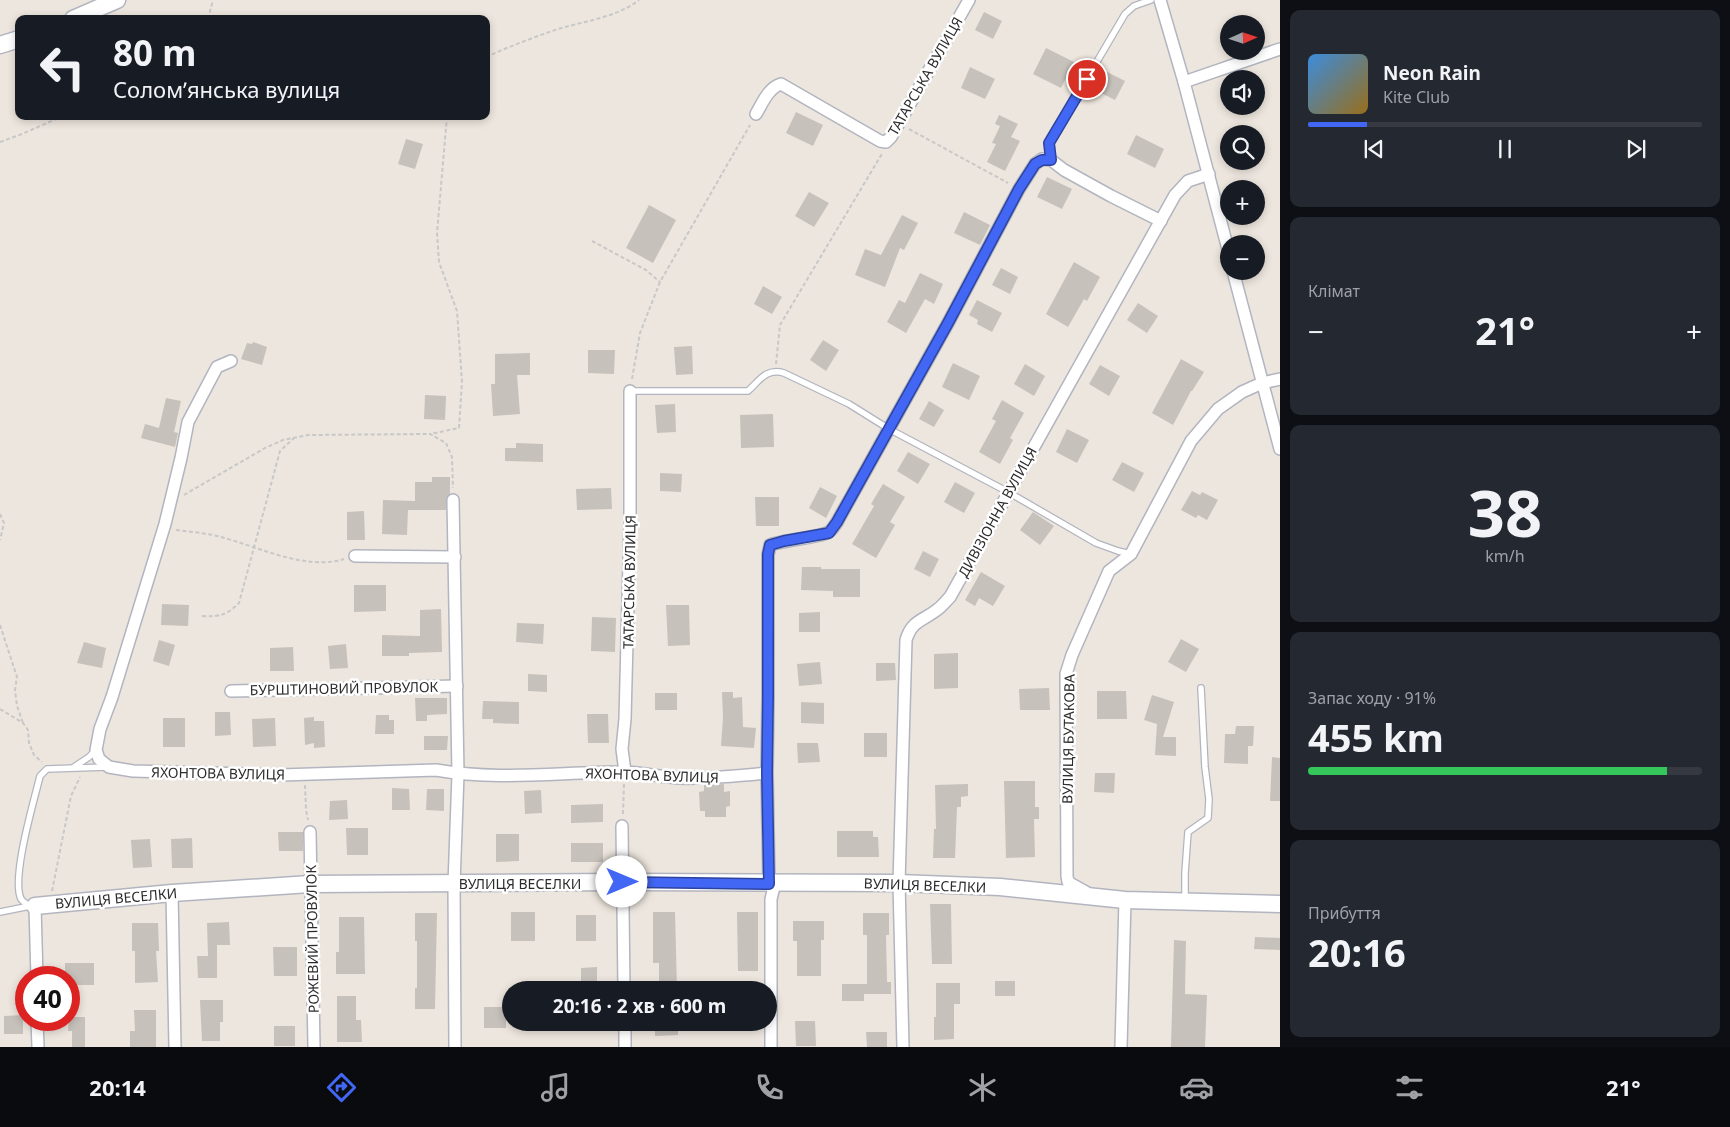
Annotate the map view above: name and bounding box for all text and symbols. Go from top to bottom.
street label: ТАТАРСЬКА ВУЛИЦЯ [883,13,967,139]
north arrow [1220,15,1265,60]
map controls [1220,15,1265,280]
text: 80 m [113,29,196,76]
icon: left [30,35,95,100]
pin [1066,58,1108,100]
text: Neon Rain [1383,60,1481,86]
icon: arrive [1073,65,1101,93]
button: sound [1220,70,1265,115]
text: Соломʼянська вулиця [113,74,340,104]
text: Kite Club [1383,86,1450,108]
button: search [1220,125,1265,170]
icon: previous [1360,135,1388,163]
icon: pause [1491,135,1519,163]
icon: next [1622,135,1650,163]
button: + [1220,180,1265,225]
button: − [1220,235,1265,280]
text: Клімат [1308,280,1360,302]
text: 21° [1475,304,1535,356]
text: − [1308,312,1324,350]
text: + [1686,312,1702,350]
street label: ДИВІЗІОННА ВУЛИЦЯ [953,444,1041,580]
text: 38 [1468,468,1542,556]
street label: ТАТАРСЬКА ВУЛИЦЯ [618,515,640,649]
text: km/h [1485,545,1525,567]
street label: ВУЛИЦЯ БУТАКОВА [1057,674,1079,804]
street label: БУРШТИНОВИЙ ПРОВУЛОК [250,677,439,699]
text: Запас ходу · 91% [1308,687,1436,709]
text: 455 km [1308,711,1444,763]
street label: ЯХОНТОВА ВУЛИЦЯ [151,762,285,784]
street label: ЯХОНТОВА ВУЛИЦЯ [585,763,719,787]
position arrow [595,855,647,907]
street label: РОЖЕВИЙ ПРОВУЛОК [301,864,323,1013]
street label: ВУЛИЦЯ ВЕСЕЛКИ [863,873,987,897]
street label: ВУЛИЦЯ ВЕСЕЛКИ [459,874,581,893]
street label: ВУЛИЦЯ ВЕСЕЛКИ [54,883,178,913]
text: Прибуття [1308,902,1381,924]
text: 20:16 [1308,926,1406,978]
speed limit sign: 40 [15,966,80,1031]
text: 20:16 · 2 хв · 600 m [553,993,726,1019]
icon: directions [324,1070,359,1105]
icon: music [538,1070,573,1105]
icon: phone [752,1070,787,1105]
icon: climate [965,1070,1000,1105]
icon: car [1179,1070,1214,1105]
icon: filters [1392,1070,1427,1105]
text: 20:14 [89,1072,146,1102]
text: 21° [1606,1072,1641,1102]

